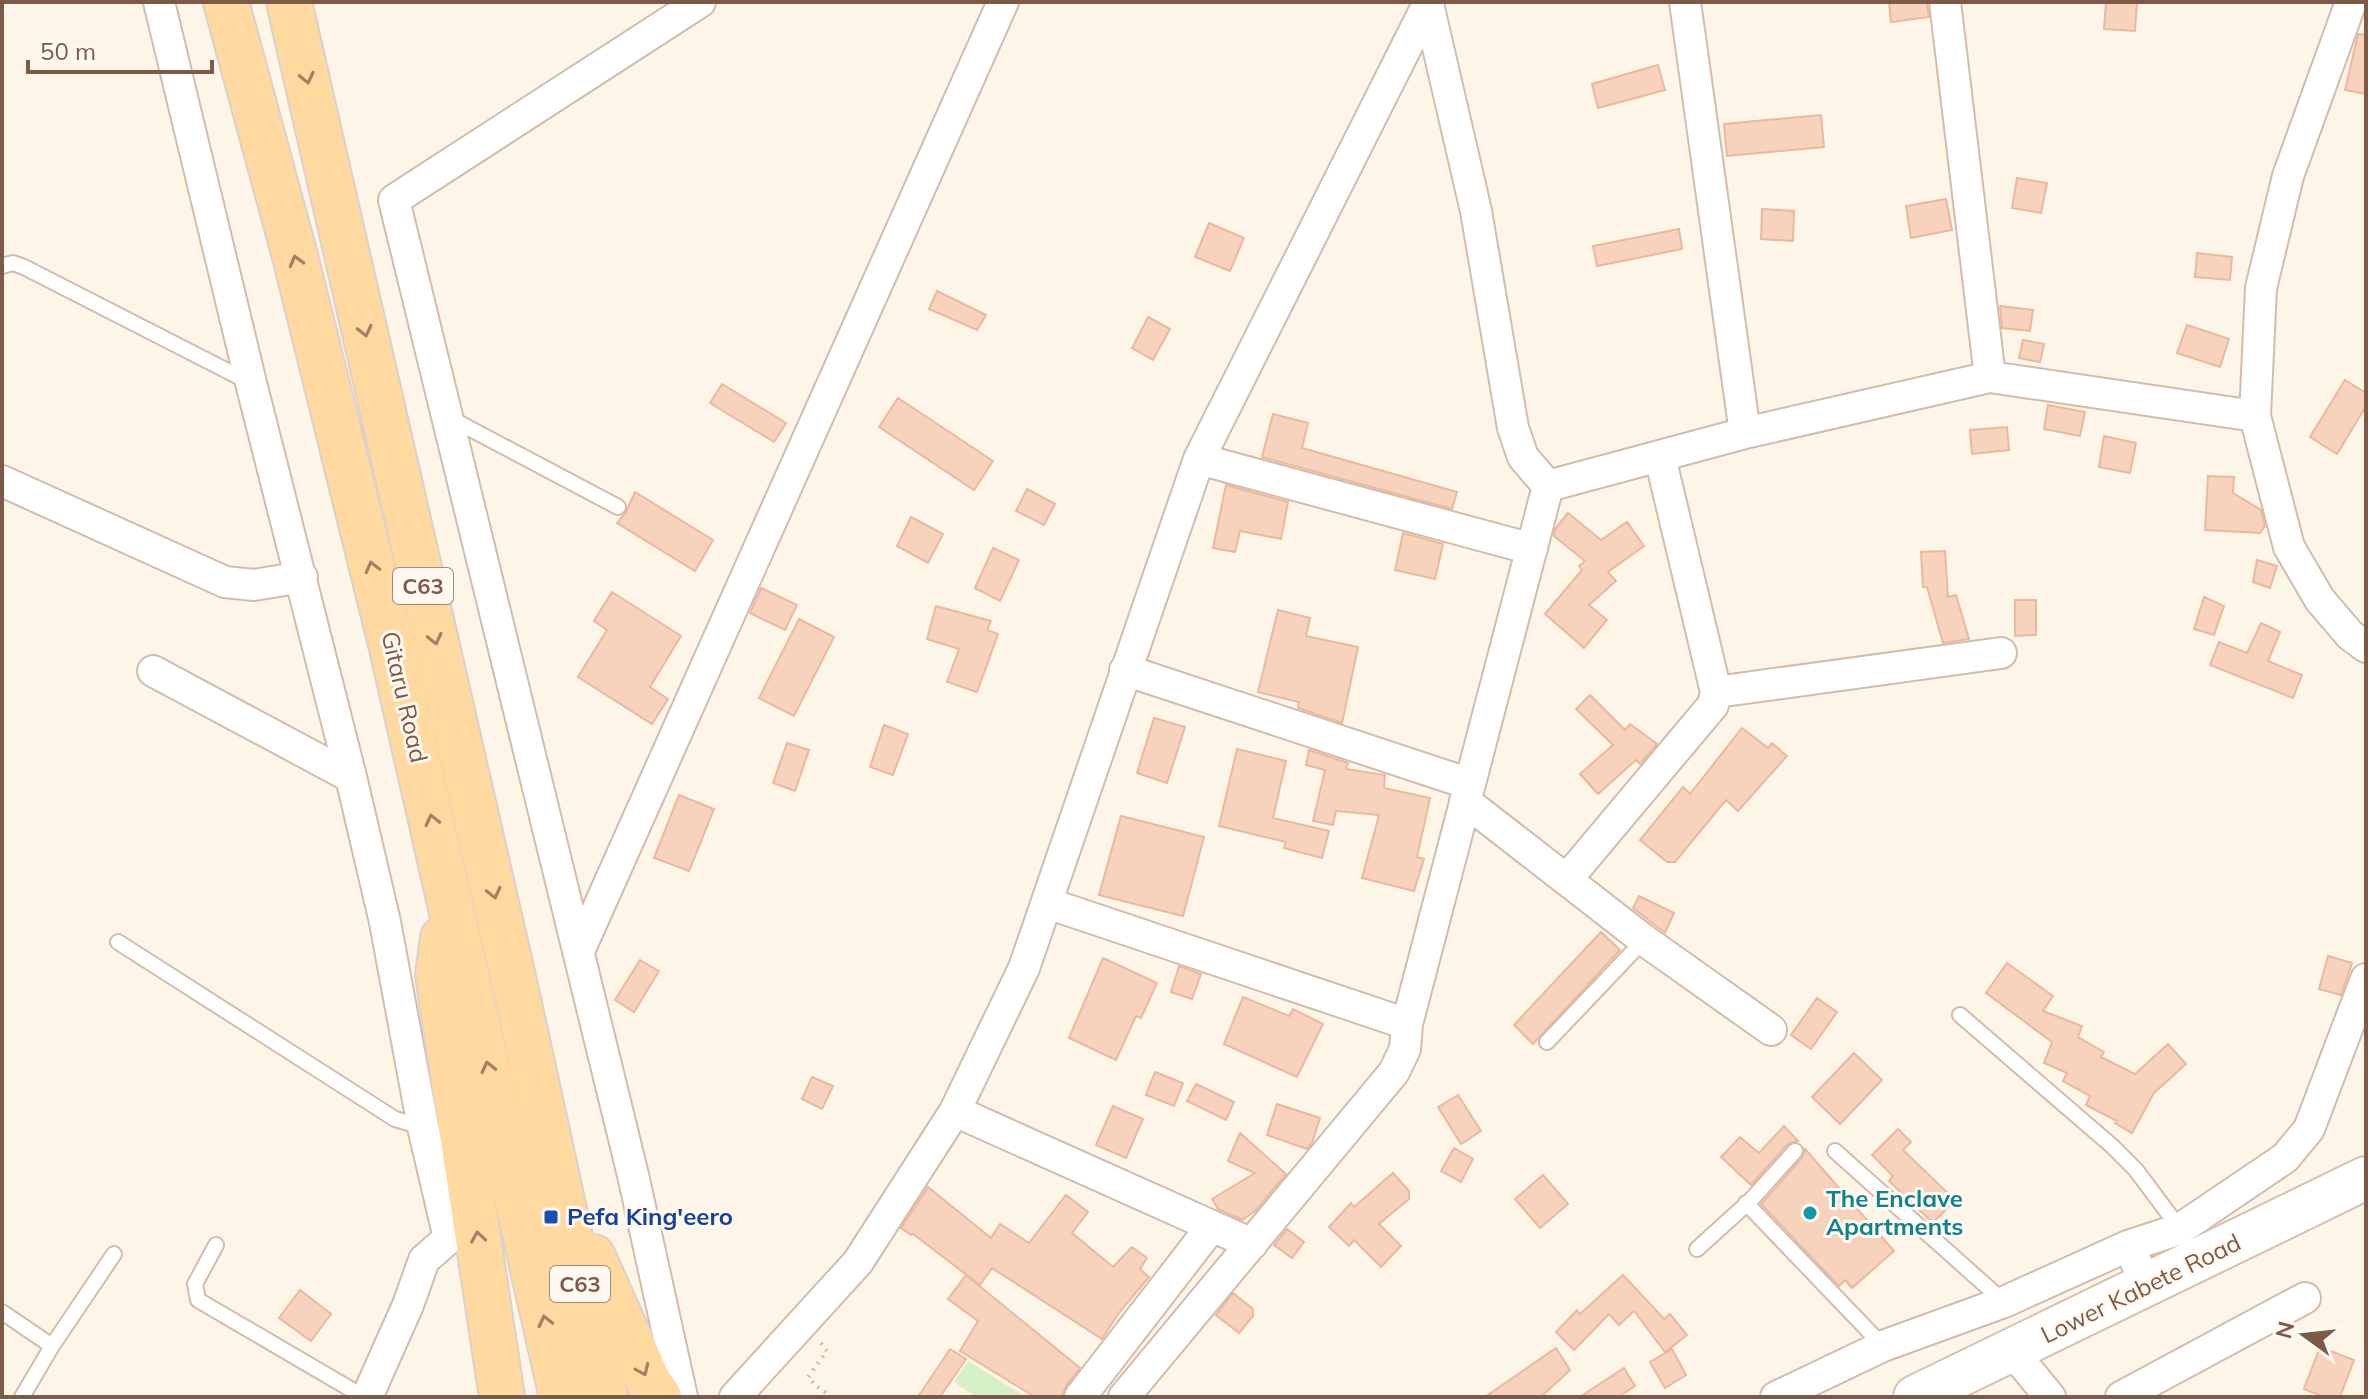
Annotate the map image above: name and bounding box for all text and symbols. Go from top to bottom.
scale bar [28,24,212,74]
text: 50 m [40,36,96,66]
one-way arrow [298,71,315,84]
one-way arrow [289,254,306,268]
one-way arrow [356,324,373,338]
one-way arrow [365,561,382,575]
road number: C63 [393,568,453,604]
street label: Gitaru Road [375,628,435,765]
one-way arrow [426,632,443,646]
one-way arrow [424,814,441,828]
one-way arrow [485,885,502,899]
one-way arrow [480,1061,497,1074]
place label: The Enclave Apartments [1826,1183,1963,1241]
place label: Pefa King'eero [567,1201,733,1231]
marker: The Enclave Apartments [1801,1204,1819,1222]
marker: Pefa King'eero [542,1208,560,1226]
street label: Lower Kabete Road [2036,1227,2245,1350]
one-way arrow [470,1230,487,1244]
road number: C63 [550,1266,610,1302]
north arrow [2264,1295,2344,1375]
one-way arrow [537,1315,554,1328]
text: N [2269,1318,2300,1341]
one-way arrow [634,1361,650,1376]

